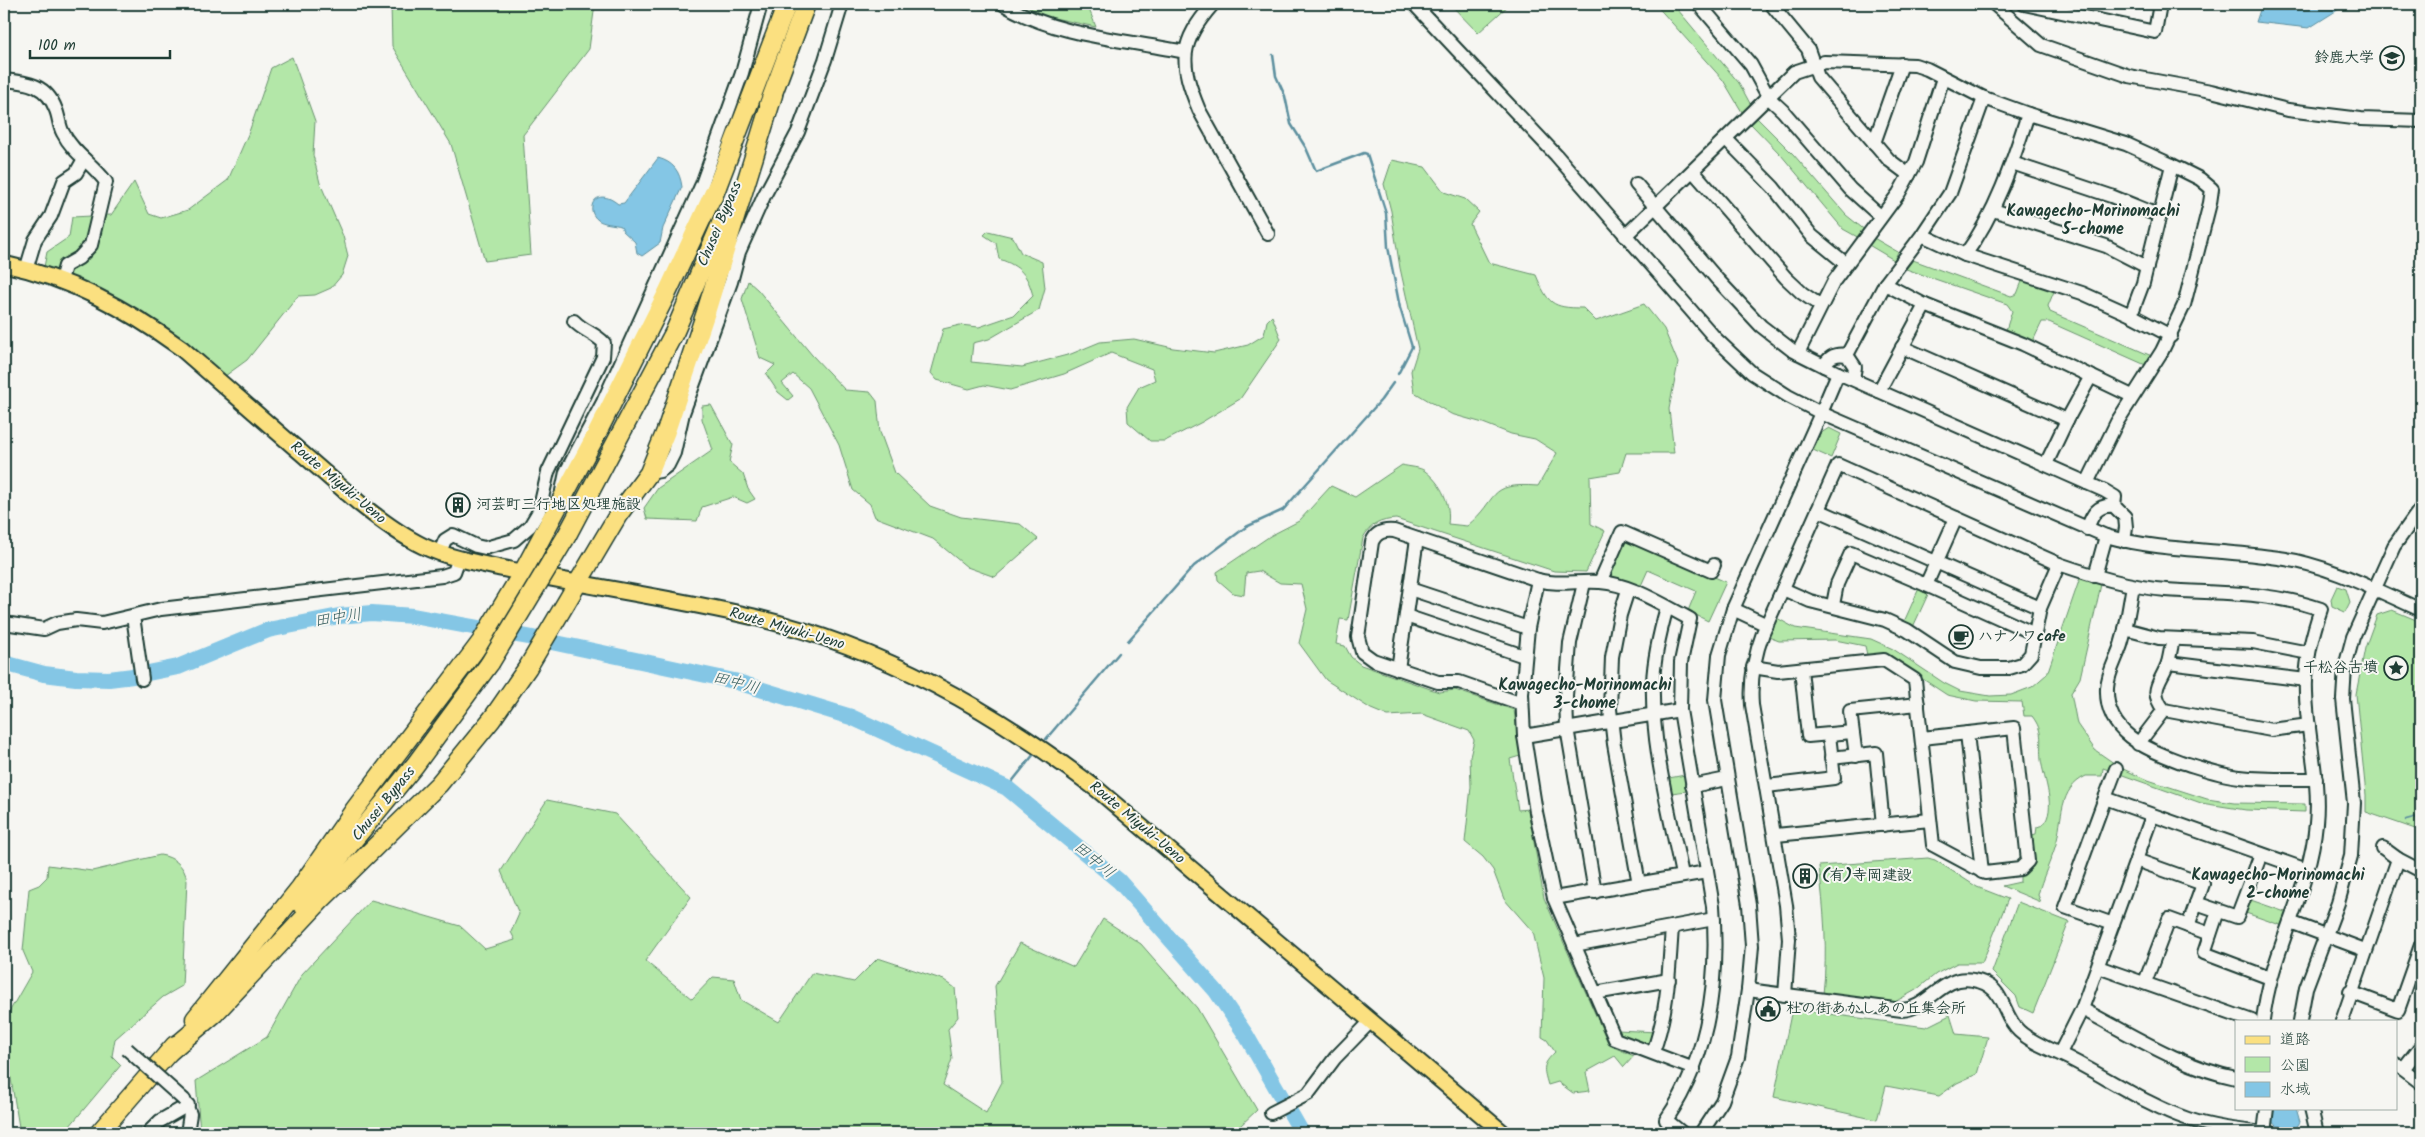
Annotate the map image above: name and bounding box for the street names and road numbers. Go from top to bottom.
street label: Chusei Bypass [691,177,749,270]
street label: Route Miyuki-Ueno [285,436,391,531]
street label: Route Miyuki-Ueno [726,601,848,657]
street label: Chusei Bypass [346,761,422,847]
street label: Route Miyuki-Ueno [1084,776,1190,871]

